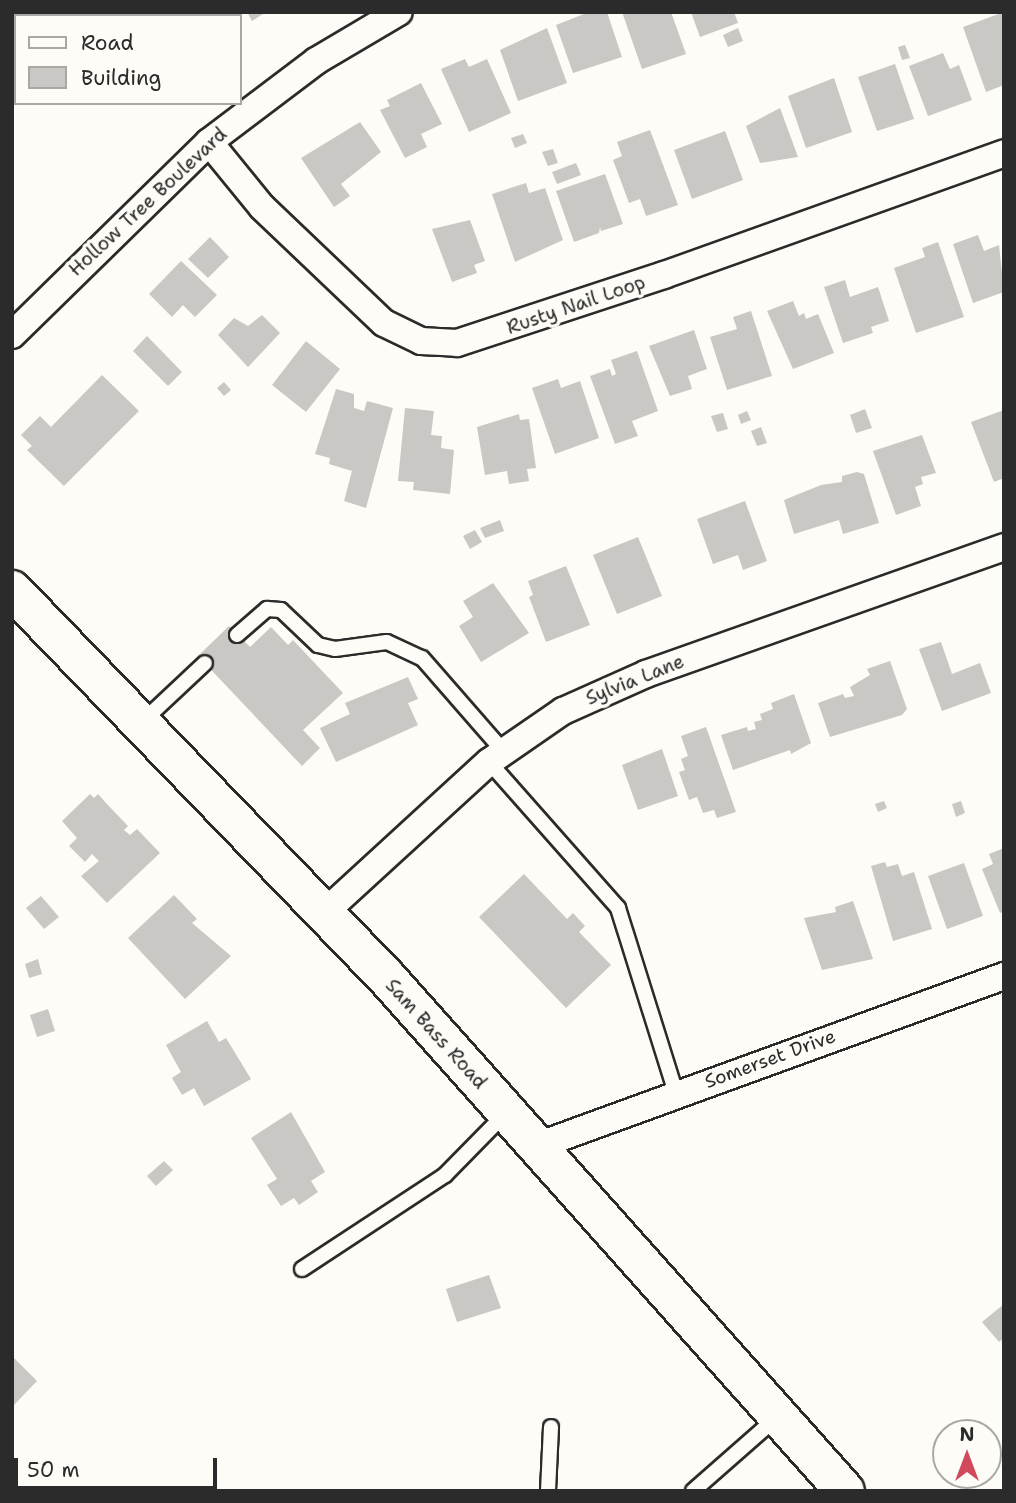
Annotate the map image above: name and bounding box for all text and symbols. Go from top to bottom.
legend [14,14,242,105]
text: Road [81,29,134,57]
text: Building [81,64,161,92]
street label: Hollow Tree Boulevard [64,123,232,281]
street label: Rusty Nail Loop [504,271,648,339]
street label: Sylvia Lane [582,650,688,710]
street label: Sam Bass Road [381,974,491,1094]
street label: Somerset Drive [701,1025,839,1093]
north arrow [932,1419,1002,1489]
text: N [959,1422,975,1447]
scale bar [18,1444,220,1488]
text: 50 m [27,1456,80,1484]

